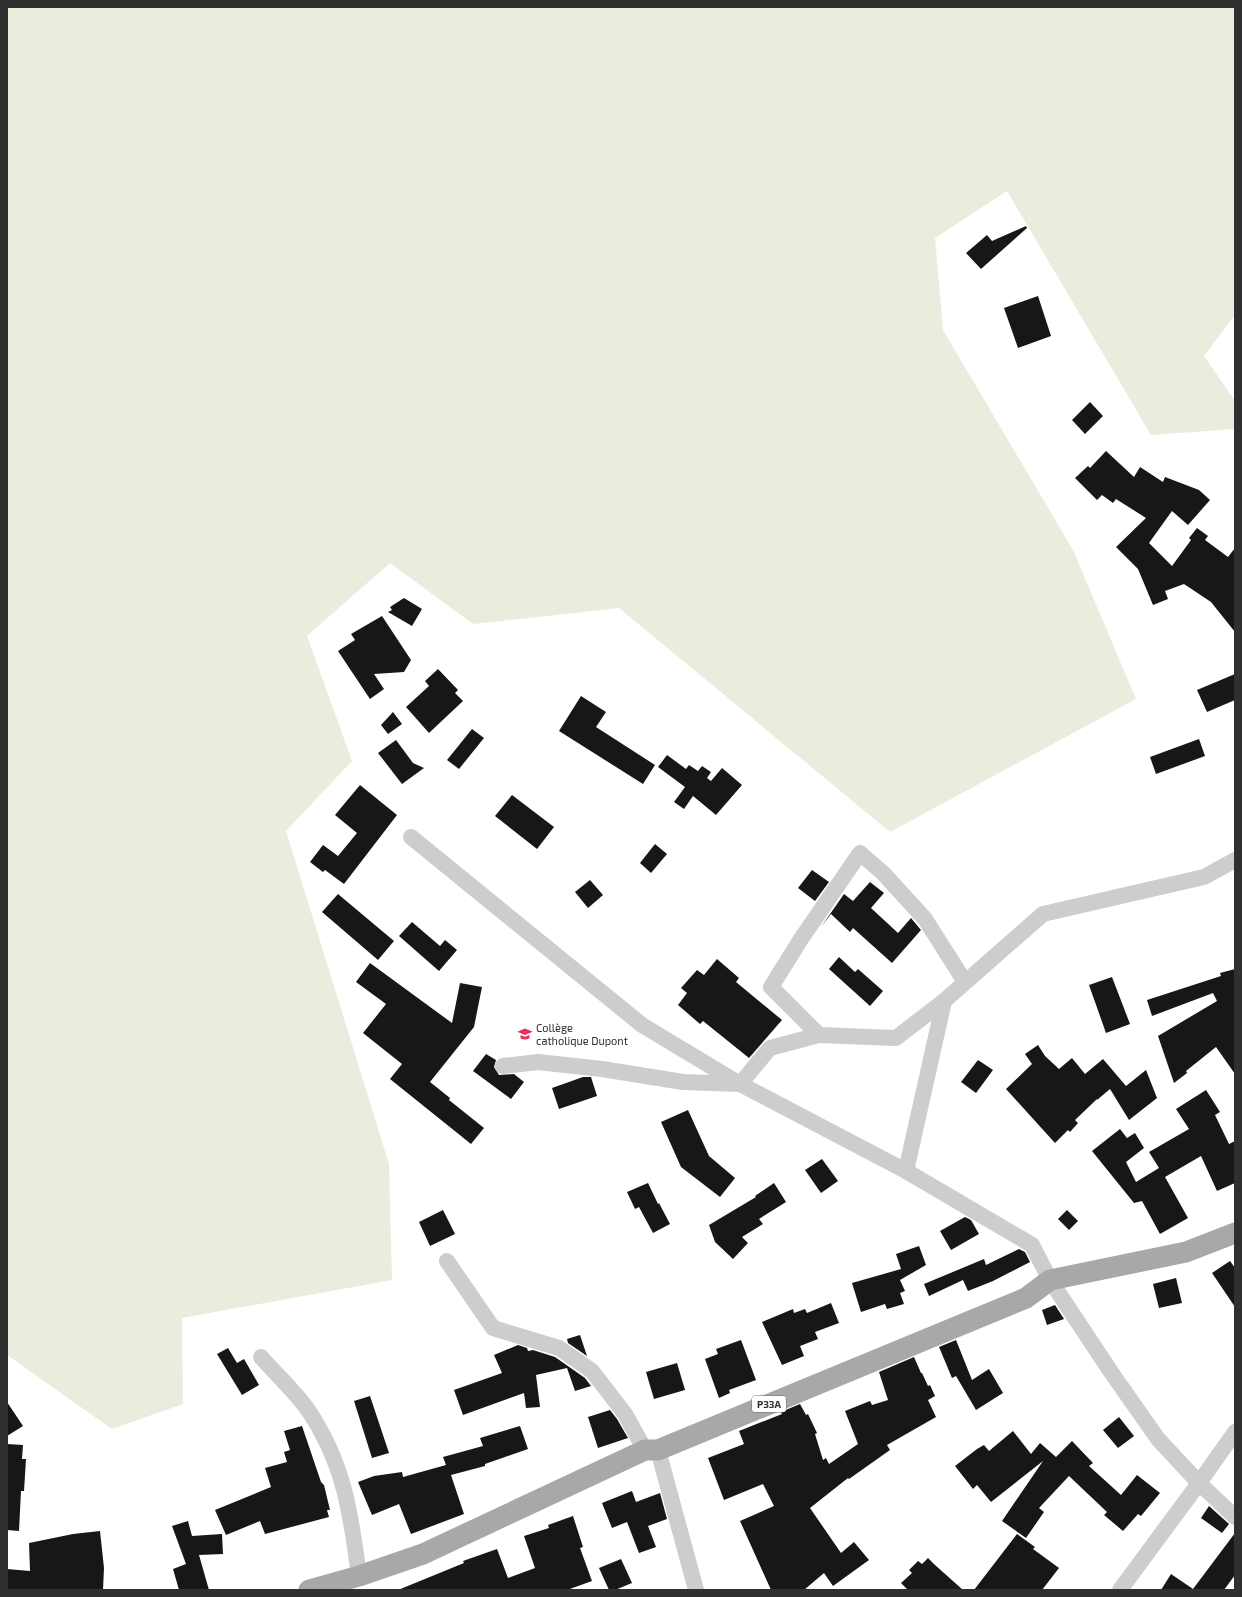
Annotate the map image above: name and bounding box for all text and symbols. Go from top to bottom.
place label: Collège catholique Dupont [536,1021,628,1047]
school or university icon: Collège catholique Dupont [517,1026,533,1042]
road number: P33A [752,1396,786,1412]

